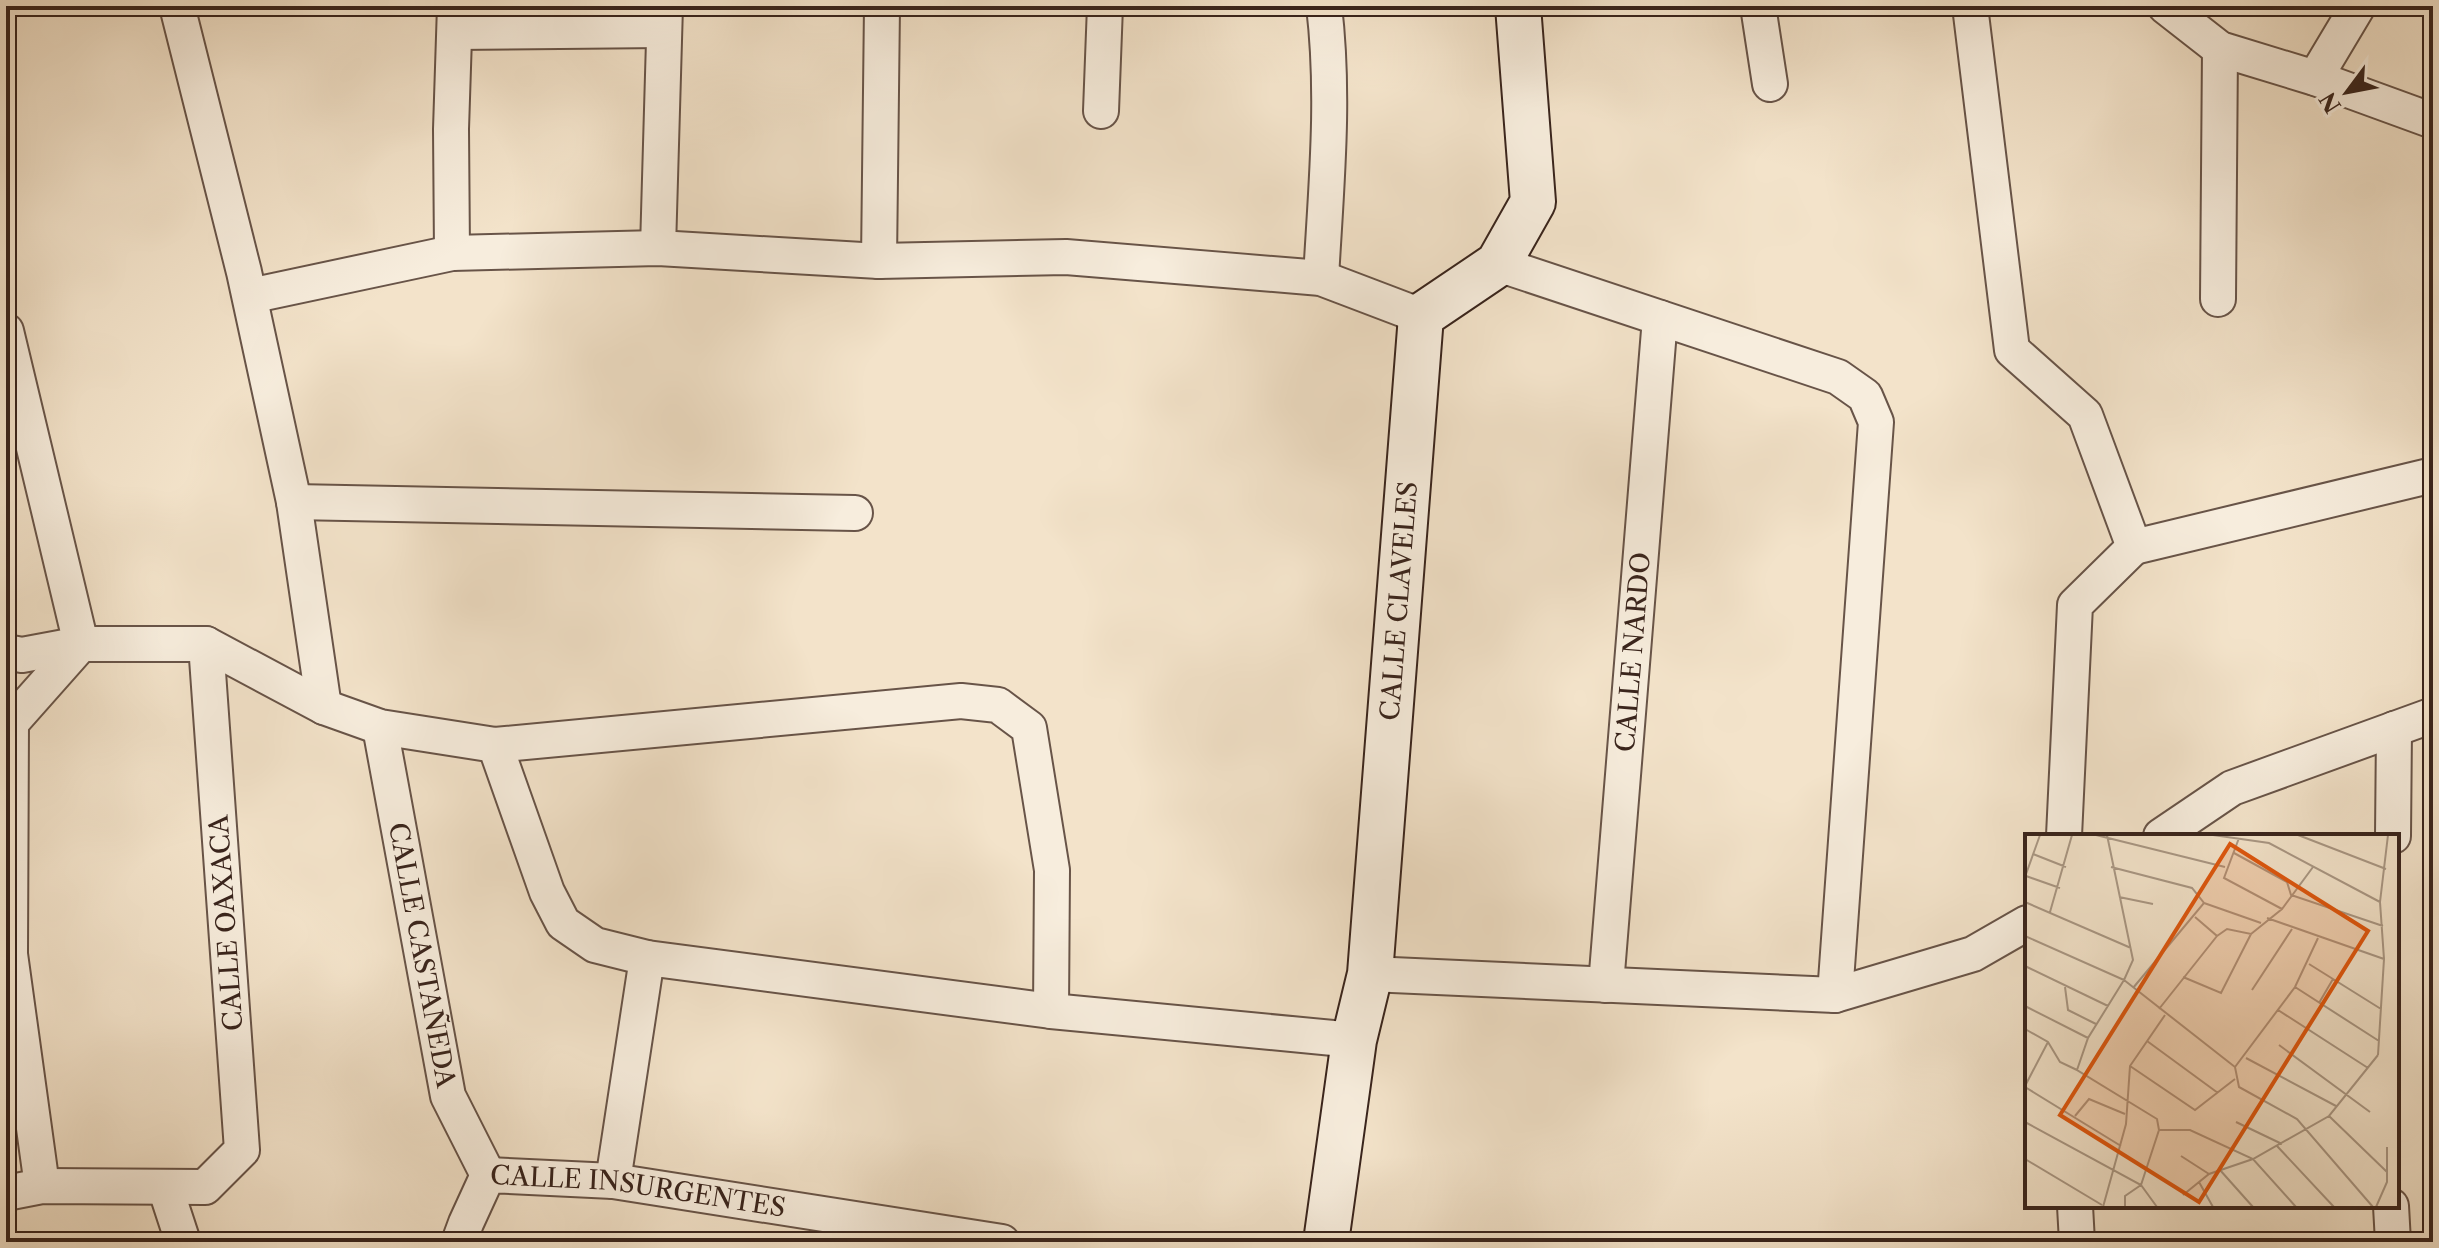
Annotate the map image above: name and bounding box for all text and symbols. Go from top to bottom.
north arrow [2307,52,2387,132]
text: N [2314,87,2347,118]
street label: CALLE CLAVELES [1374,480,1424,722]
street label: CALLE NARDO [1609,551,1657,753]
street label: CALLE OAXACA [202,813,250,1032]
street label: CALLE CASTAÑEDA [382,820,462,1091]
inset map [2025,834,2399,1208]
street label: CALLE INSURGENTES [490,1159,788,1224]

